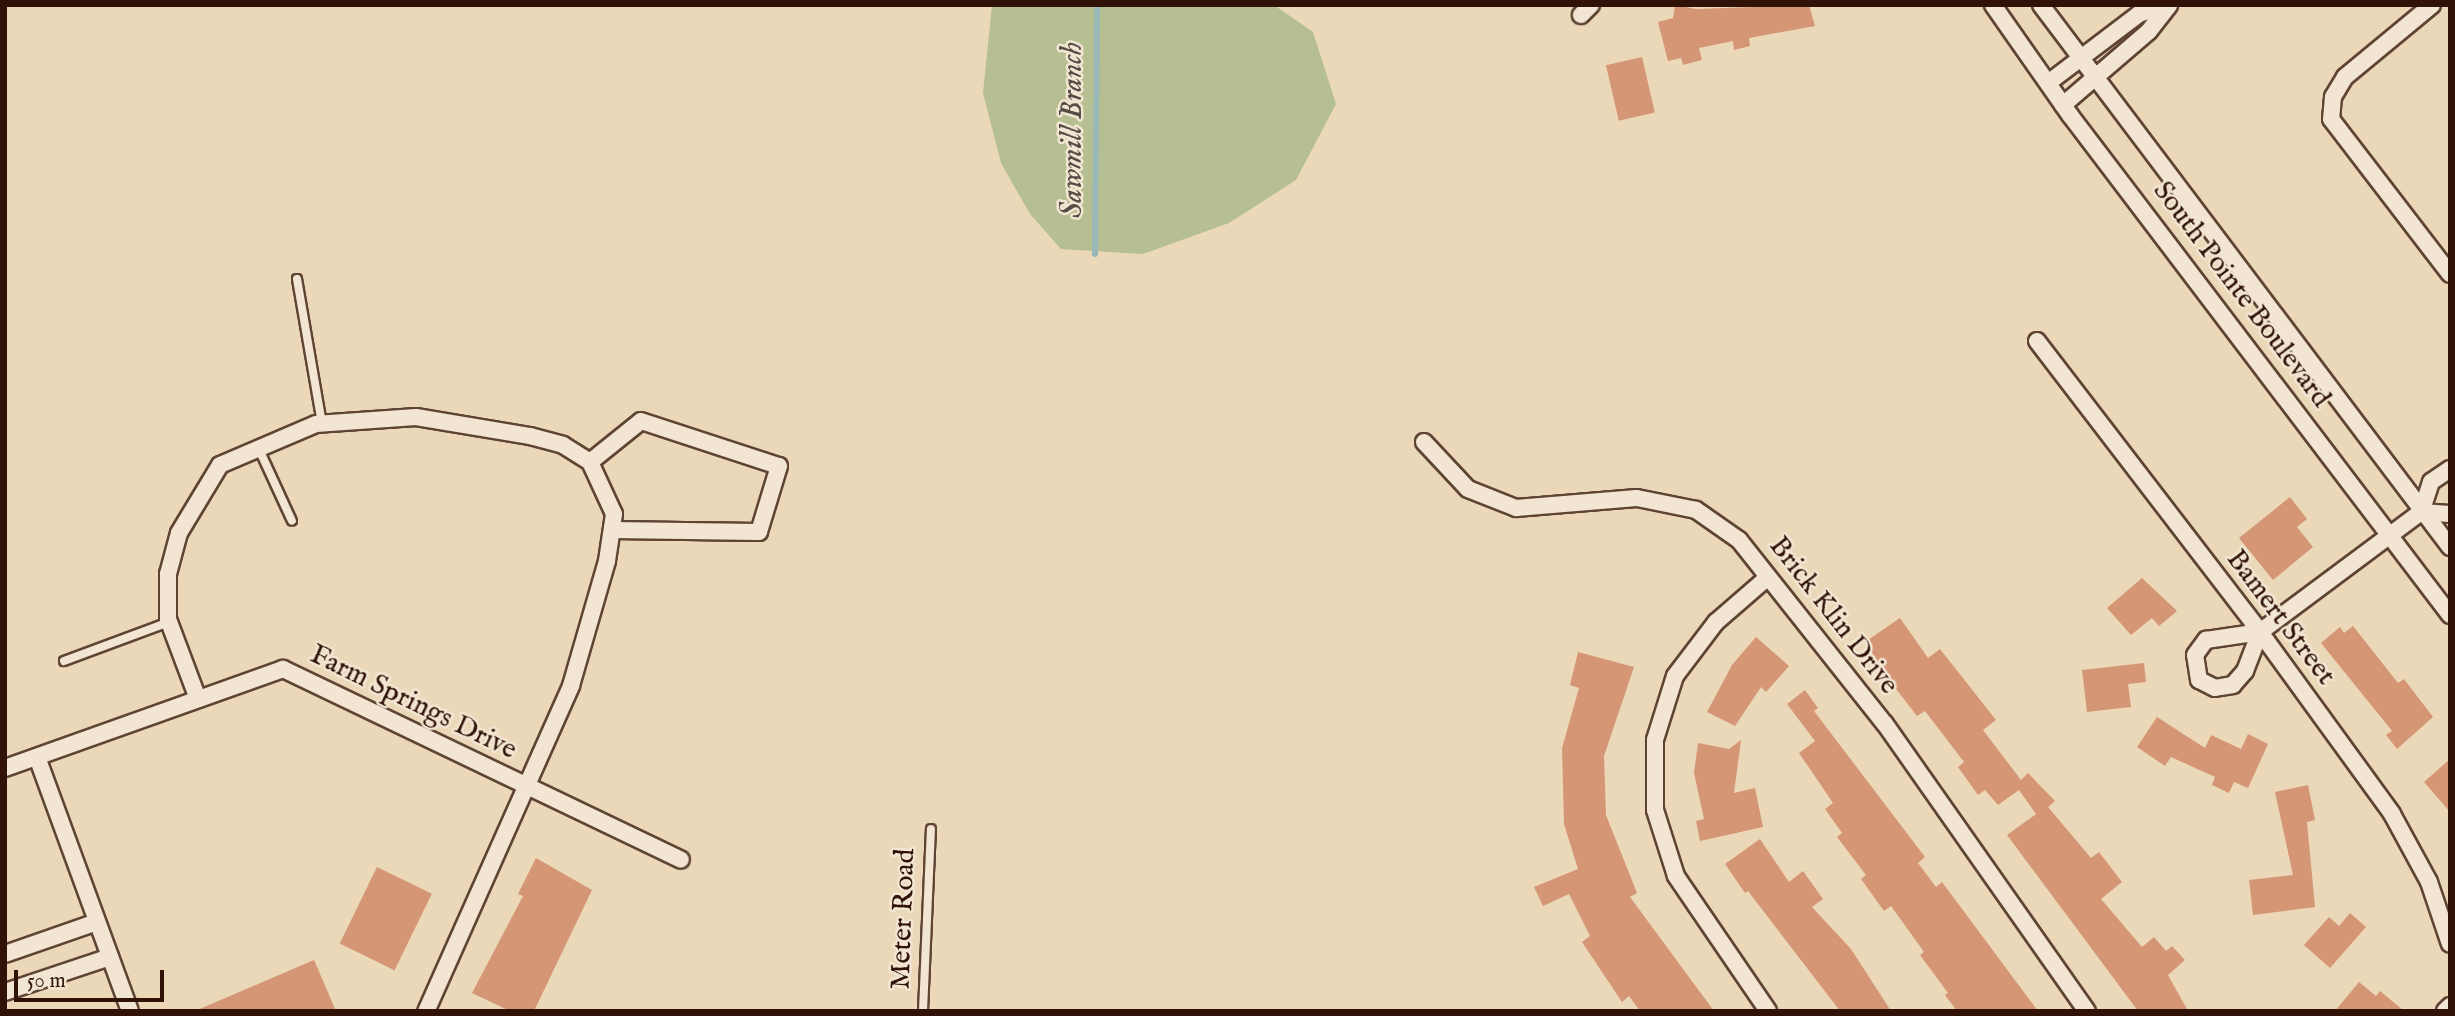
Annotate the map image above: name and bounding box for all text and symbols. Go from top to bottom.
water label: Sawmill Branch [1055,42,1091,218]
street label: South Pointe Boulevard [2145,175,2337,415]
street label: Brick Klin Drive [1761,530,1905,702]
street label: Bamert Street [2218,544,2342,692]
street label: Farm Springs Drive [304,638,522,768]
street label: Meter Road [885,848,923,990]
scale bar [18,956,168,1000]
text: 50 m [27,968,66,995]

